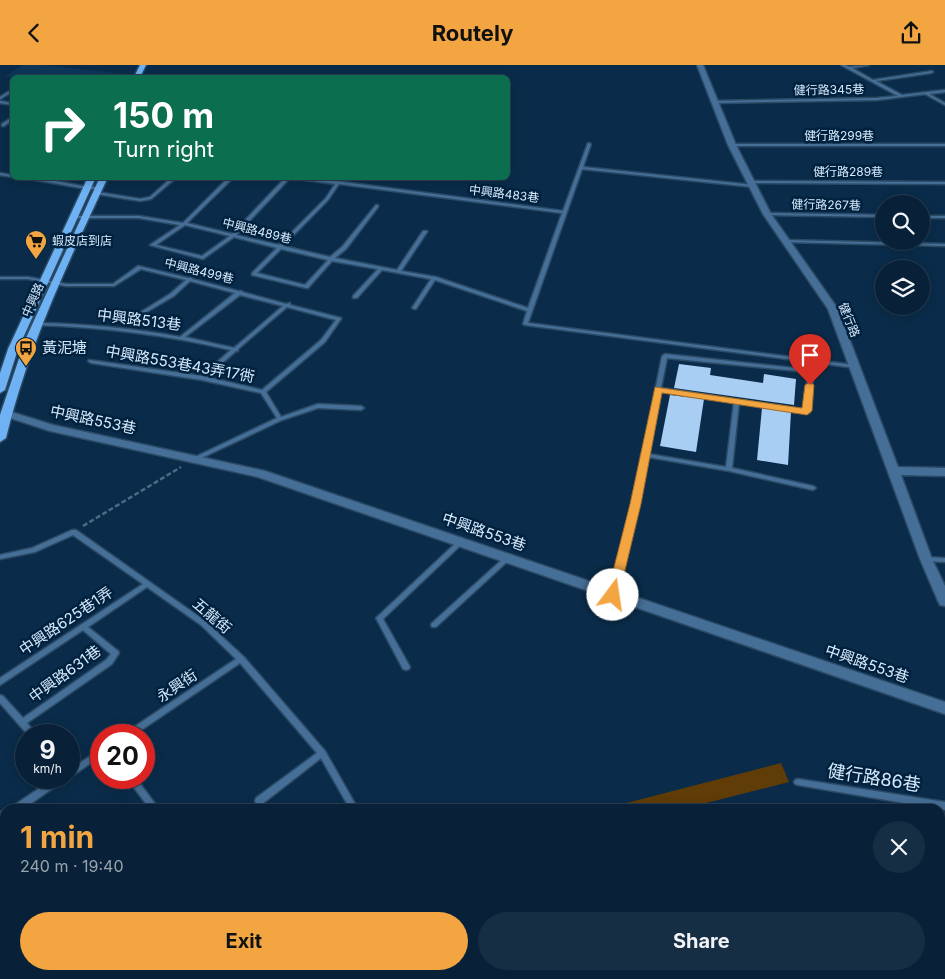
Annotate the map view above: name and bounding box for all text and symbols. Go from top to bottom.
icon: back [20,19,48,47]
icon: share [897,19,925,47]
text: Routely [432,20,513,46]
street label: 健行路345巷 [794,81,864,98]
text: 150 m [113,94,214,136]
icon: right [30,95,95,160]
street label: 健行路299巷 [804,128,874,143]
text: Turn right [113,136,214,162]
street label: 健行路289巷 [813,164,883,179]
street label: 中興路483巷 [468,182,540,205]
map controls [875,195,930,315]
button: search [875,195,930,250]
street label: 健行路267巷 [791,196,861,213]
street label: 中興路489巷 [221,215,293,246]
supermarket icon: 蝦皮店到店 [24,229,48,260]
place label: 蝦皮店到店 [52,233,112,248]
street label: 中興路499巷 [163,255,235,286]
button: layers [875,260,930,315]
street label: 中興路 [18,280,47,319]
street label: 健行路 [836,300,863,339]
street label: 中興路513巷 [96,305,182,334]
pin [789,334,831,385]
bus stop icon: 黃泥塘 [14,336,38,367]
place label: 黃泥塘 [42,338,87,357]
street label: 中興路553巷43弄17衖 [104,341,256,386]
icon: arrive [796,341,824,369]
street label: 中興路553巷 [48,401,138,438]
street label: 中興路553巷 [440,508,529,555]
position arrow [586,568,638,620]
street label: 中興路625巷1弄 [15,582,116,659]
street label: 五龍街 [189,594,236,637]
street label: 中興路553巷 [823,640,912,687]
street label: 中興路631巷 [25,641,105,706]
street label: 永興街 [153,665,201,706]
speed limit sign: 20 [90,724,155,789]
text: 9 [39,735,56,765]
street label: 健行路86巷 [826,760,922,795]
text: km/h [33,761,62,776]
text: 1 min [20,819,94,855]
button: close [873,821,925,873]
text: 240 m · 19:40 [20,856,124,876]
button: Exit [20,912,468,970]
button: Share [478,912,925,970]

